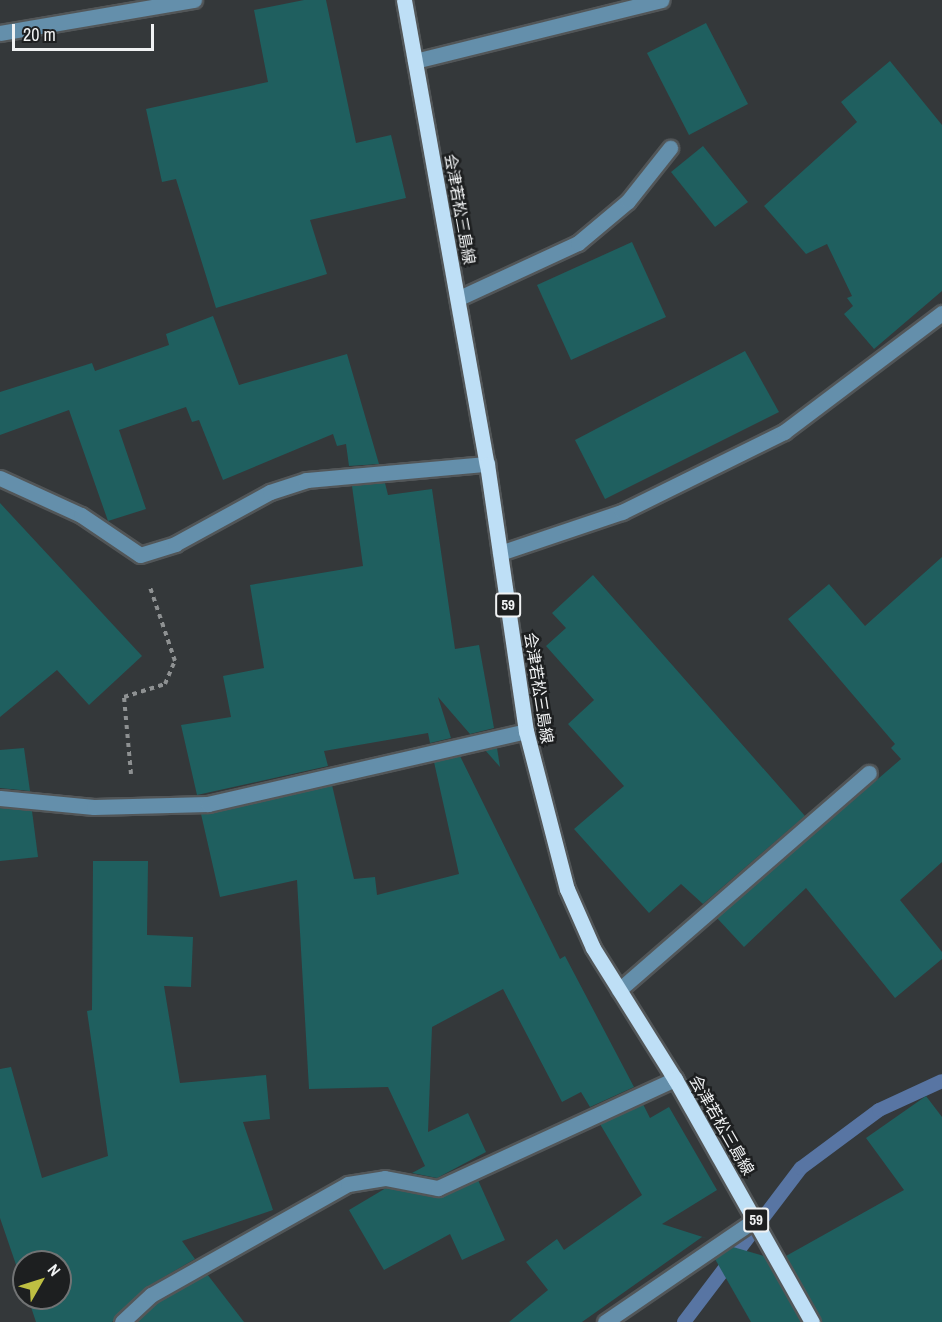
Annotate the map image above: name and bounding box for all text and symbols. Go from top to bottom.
scale bar [15,12,158,50]
text: 20 m [23,22,56,47]
street label: 会津若松三島線 [441,152,479,266]
road number: 59 [494,593,522,617]
street label: 会津若松三島線 [521,631,557,745]
street label: 会津若松三島線 [686,1072,758,1178]
road number: 59 [742,1208,770,1232]
north arrow [12,1250,72,1310]
text: N [43,1259,66,1281]

